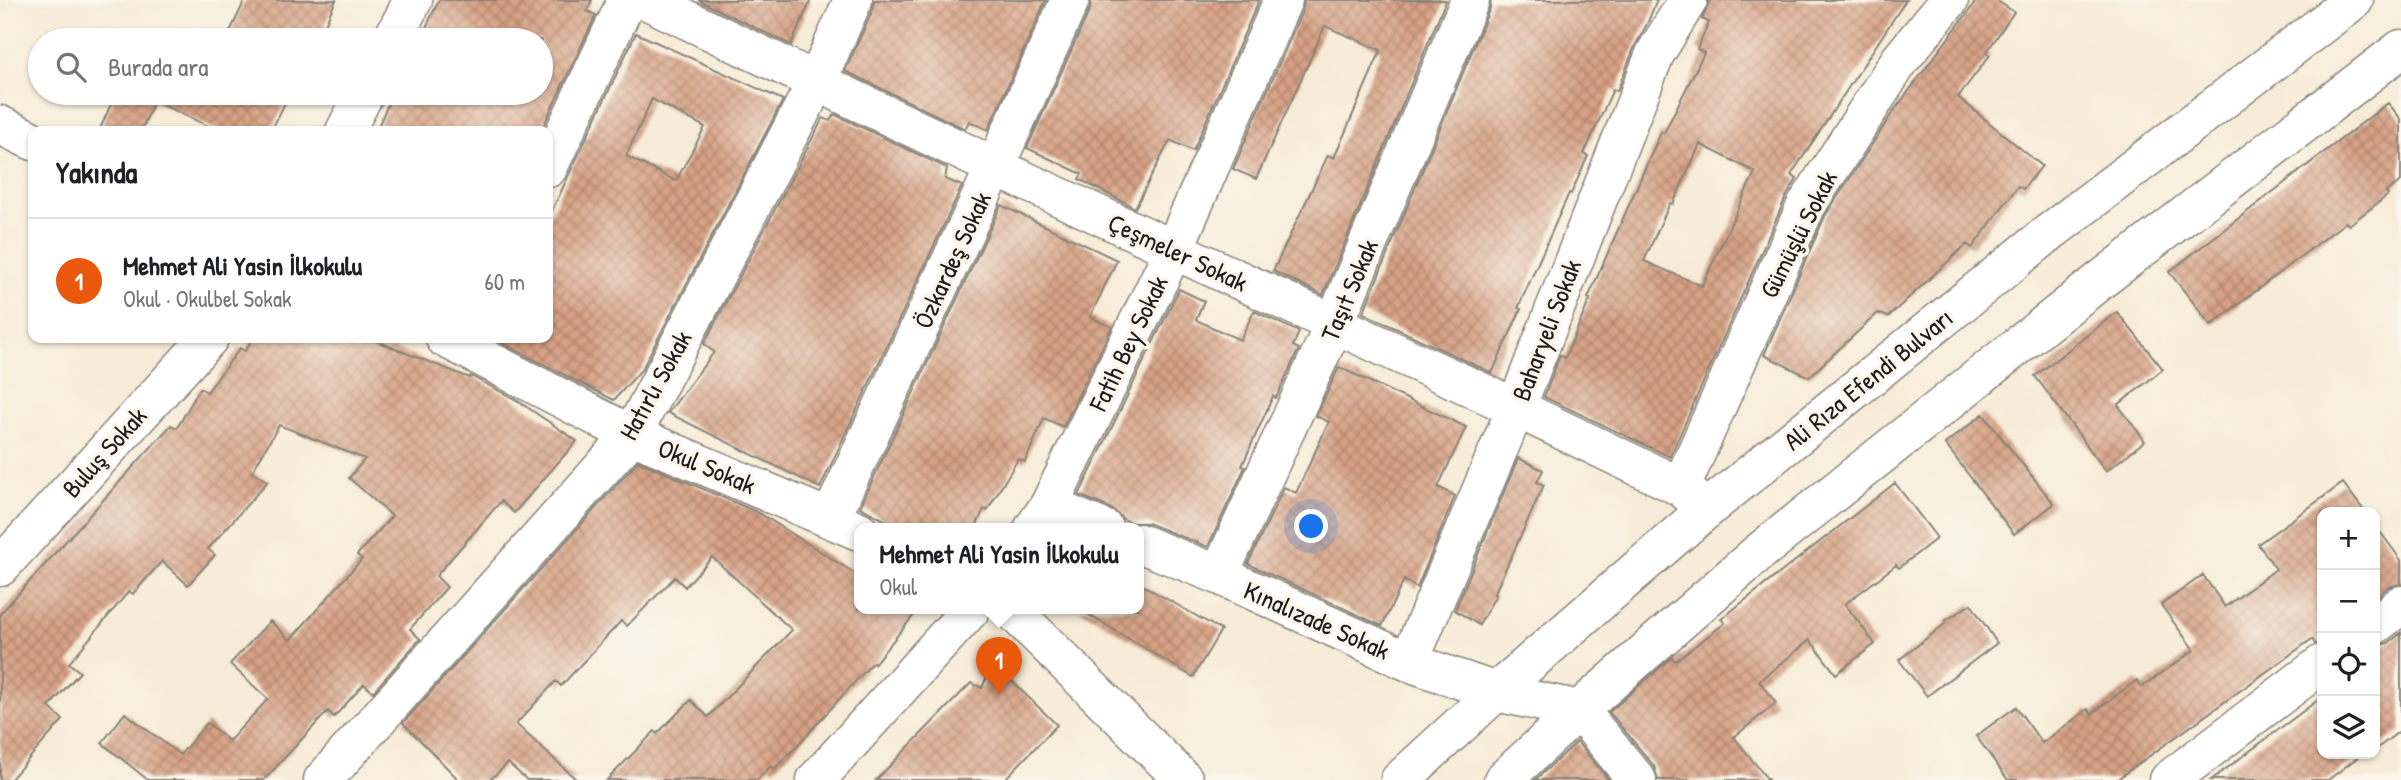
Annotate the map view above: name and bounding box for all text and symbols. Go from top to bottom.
search box [28,28,553,105]
icon: search [52,48,90,86]
text: Burada ara [108,49,209,84]
text: Yakında [56,152,137,192]
street label: Gümüşlü Sokak [1751,164,1845,304]
street label: Özkardeş Sokak [905,186,999,334]
street label: Çeşmeler Sokak [1103,204,1254,300]
street label: Taşıt Sokak [1312,234,1386,346]
text: Mehmet Ali Yasin İlkokulu [123,248,362,283]
street label: Baharyeli Sokak [1503,254,1589,406]
text: 1 [75,266,83,297]
text: 60 m [485,266,525,297]
street label: Fatih Bey Sokak [1080,269,1176,417]
text: Okul · Okulbel Sokak [123,283,291,314]
street label: Ali Rıza Efendi Bulvarı [1776,300,1960,458]
street label: Hatırlı Sokak [611,324,700,446]
street label: Buluş Sokak [54,399,154,505]
street label: Okul Sokak [653,430,761,502]
map controls [2317,507,2380,759]
button: + [2317,507,2380,570]
your location [1294,509,1328,543]
popup [854,523,1144,614]
text: Mehmet Ali Yasin İlkokulu [879,536,1119,571]
button: − [2317,570,2380,633]
text: Okul [879,571,917,602]
street label: Kınalızade Sokak [1239,572,1396,668]
button: locate [2317,633,2380,696]
pin: 1 [976,637,1022,695]
button: layers [2317,696,2380,759]

